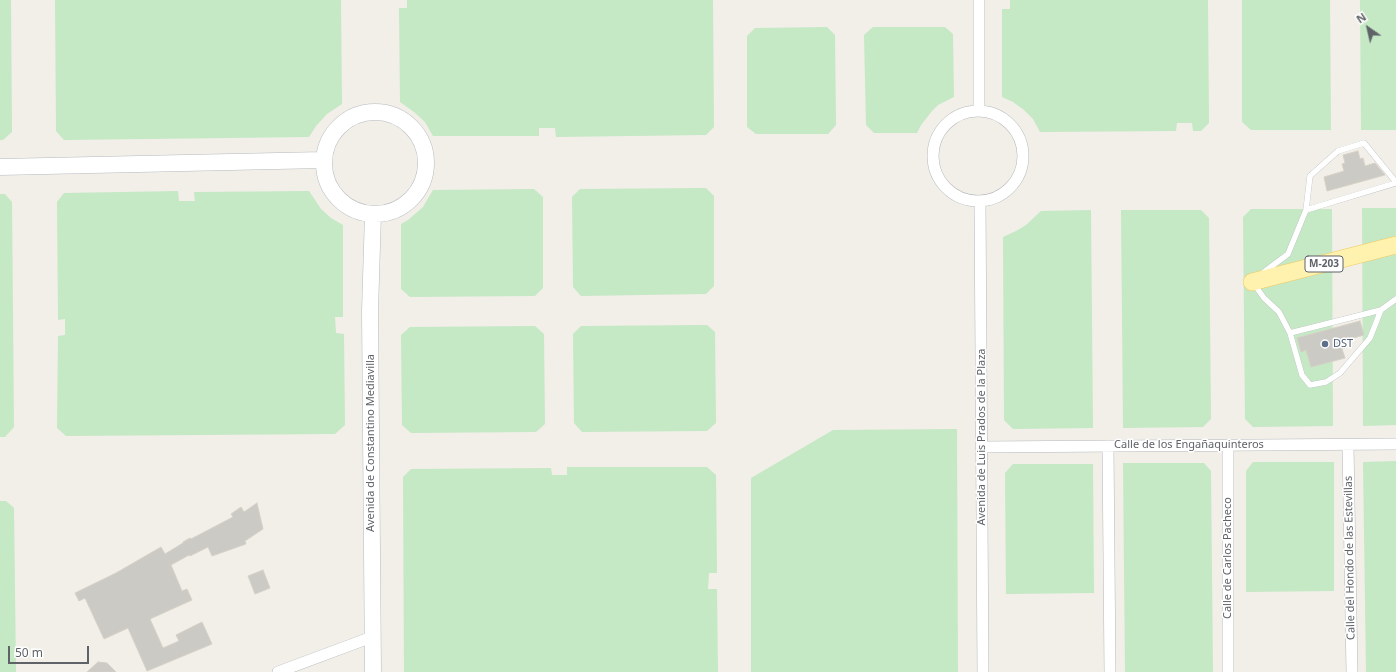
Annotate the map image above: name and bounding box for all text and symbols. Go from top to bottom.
north arrow [1348,8,1388,48]
text: N [1353,9,1369,26]
road number: M-203 [1305,256,1343,272]
place label: DST [1333,337,1353,351]
marker: DST [1320,339,1330,349]
street label: Avenida de Luis Prados de la Plaza [975,348,989,526]
street label: Avenida de Constantino Mediavilla [364,354,378,532]
street label: Calle de los Engañaquinteros [1114,438,1264,452]
street label: Calle del Hondo de las Estevillas [1342,476,1358,640]
street label: Calle de Carlos Pacheco [1221,497,1235,619]
scale bar [10,638,91,664]
text: 50 m [15,644,43,661]

